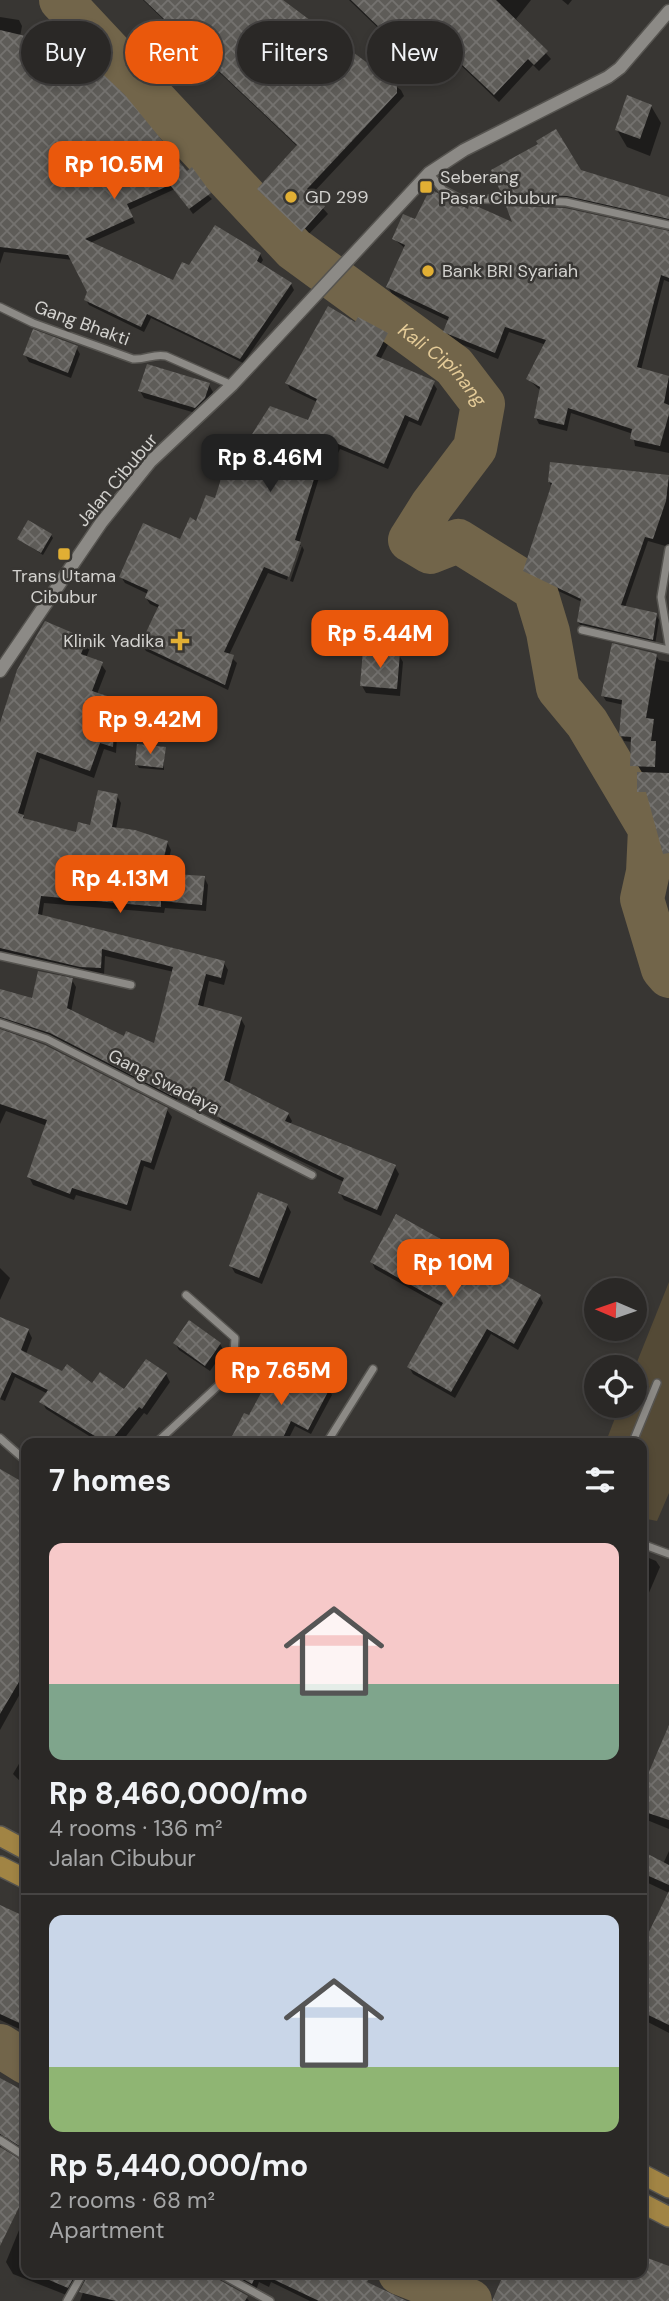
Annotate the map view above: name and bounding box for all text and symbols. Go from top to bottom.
chip: Buy [21,21,111,84]
chip: Rent [125,21,223,84]
chip: Filters [237,21,353,84]
chip: New [367,21,463,84]
pin: Rp 10.5M [42,142,186,201]
text: Rp 10.5M [64,149,164,179]
place label: Seberang Pasar Cibubur [440,165,557,210]
marker: Seberang Pasar Cibubur [418,179,434,195]
place label: GD 299 [305,185,369,209]
marker: GD 299 [283,189,299,205]
place label: Bank BRI Syariah [442,259,578,283]
marker: Bank BRI Syariah [420,263,436,279]
street label: Gang Bhakti [31,295,133,351]
water label: Kali Cipinang [393,318,493,412]
street label: Jalan Cibubur [71,428,163,532]
pin: Rp 8.46M [198,434,342,494]
text: Rp 8.46M [217,442,323,472]
marker: Trans Utama Cibubur [56,546,72,562]
place label: Trans Utama Cibubur [12,564,116,609]
pin: Rp 5.44M [308,610,452,670]
text: Rp 5.44M [327,618,433,648]
place label: Klinik Yadika [63,629,164,653]
marker: Klinik Yadika [170,631,190,651]
pin: Rp 9.42M [78,696,222,756]
text: Rp 9.42M [98,704,202,734]
pin: Rp 4.13M [48,856,192,915]
text: Rp 4.13M [71,863,169,893]
street label: Gang Swadaya [104,1044,224,1120]
pin: Rp 10M [396,1240,510,1299]
text: Rp 10M [413,1247,493,1277]
north arrow [584,1278,648,1340]
map controls [584,1278,647,1418]
pin: Rp 7.65M [209,1348,353,1407]
text: Rp 7.65M [231,1355,331,1385]
button: locate [584,1355,647,1418]
text: 7 homes [49,1461,171,1500]
icon: filters [581,1461,619,1499]
icon: home [271,1588,397,1714]
text: Rp 8,460,000/mo [49,1774,308,1813]
text: 4 rooms · 136 m² [49,1813,223,1843]
text: Jalan Cibubur [49,1843,196,1873]
icon: home [271,1960,397,2086]
text: Rp 5,440,000/mo [49,2146,308,2185]
text: 2 rooms · 68 m² [49,2185,215,2215]
text: Apartment [49,2215,164,2245]

